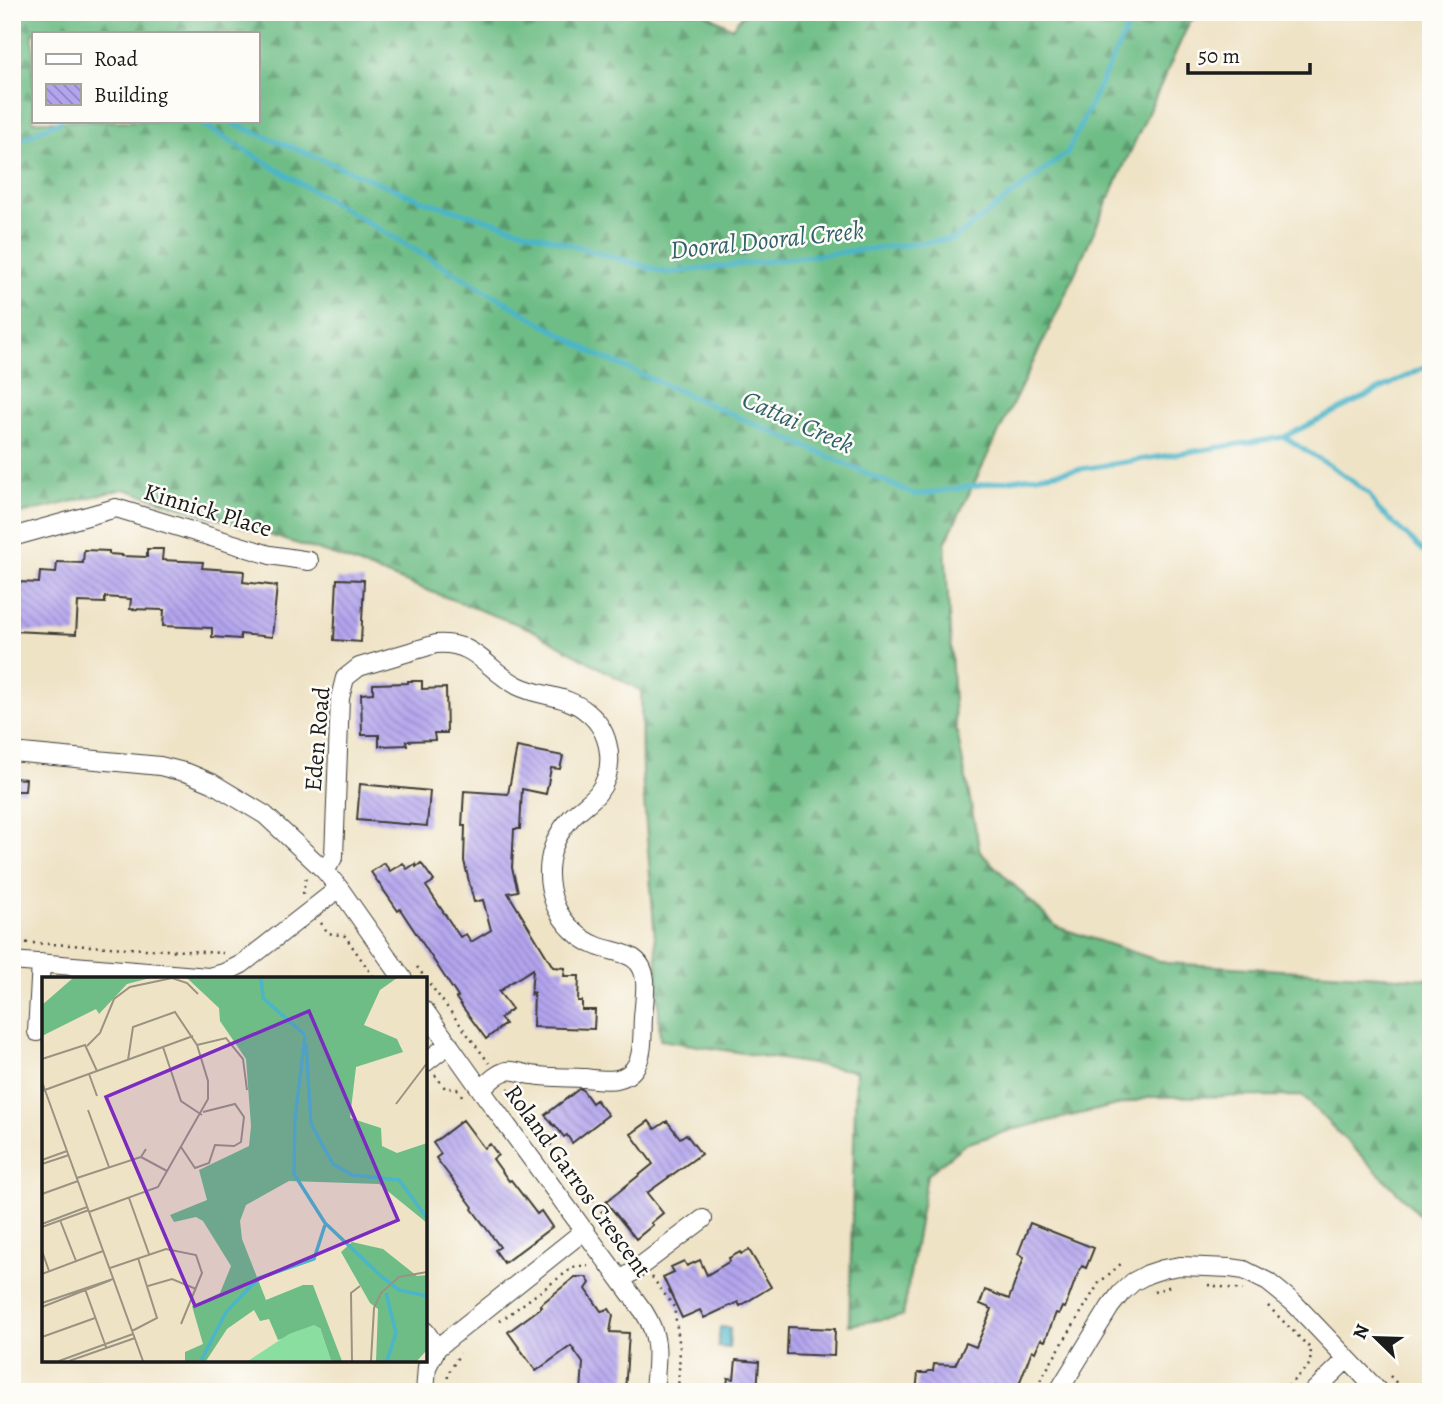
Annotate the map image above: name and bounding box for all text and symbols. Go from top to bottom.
legend [32,32,259,122]
scale bar [1188,32,1310,76]
text: 50 m [1198,42,1240,70]
text: Road [94,45,138,73]
text: Building [94,81,169,109]
water label: Dooral Dooral Creek [668,212,866,268]
water label: Cattai Creek [737,382,859,462]
street label: Kinnick Place [140,475,276,545]
street label: Eden Road [296,685,338,793]
inset map [42,977,427,1362]
street label: Roland Garros Crescent [497,1078,659,1284]
north arrow [1342,1302,1412,1372]
text: N [1347,1320,1376,1343]

